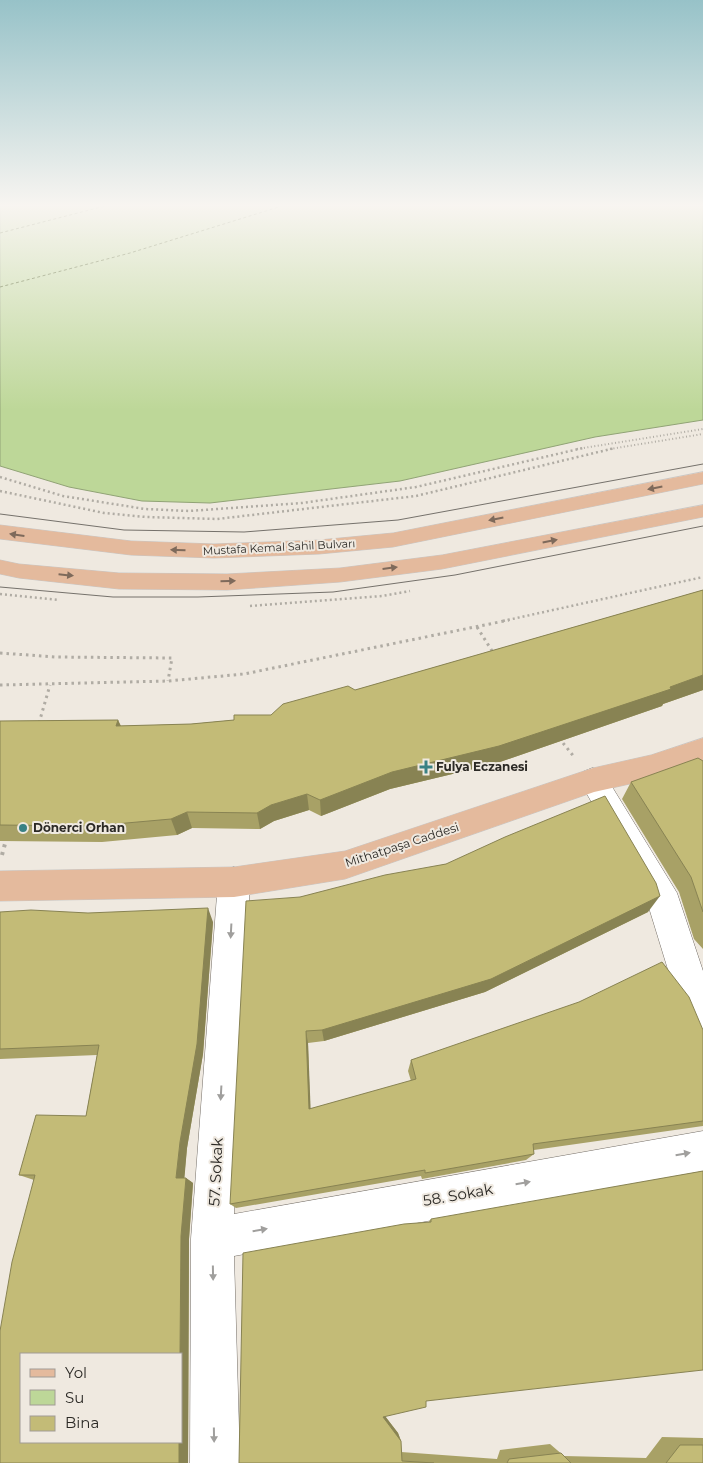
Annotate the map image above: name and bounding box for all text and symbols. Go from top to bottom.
one-way arrow [647,484,663,492]
one-way arrow [487,516,503,524]
one-way arrow [8,531,24,539]
street label: Mustafa Kemal Sahil Bulvarı [202,536,356,558]
one-way arrow [542,536,558,544]
one-way arrow [170,546,186,554]
one-way arrow [382,564,398,572]
one-way arrow [58,572,74,580]
one-way arrow [220,577,236,585]
place label: Fulya Eczanesi [436,759,528,774]
marker: Fulya Eczanesi [420,761,432,773]
street label: Mithatpaşa Caddesi [343,819,461,870]
place label: Dönerci Orhan [33,820,125,835]
marker: Dönerci Orhan [17,822,29,834]
one-way arrow [226,923,234,939]
one-way arrow [216,1085,224,1101]
street label: 57. Sokak [204,1137,227,1207]
one-way arrow [676,1150,692,1158]
one-way arrow [516,1178,532,1186]
street label: 58. Sokak [422,1179,494,1210]
one-way arrow [253,1225,269,1233]
one-way arrow [209,1265,217,1281]
legend [20,1353,182,1443]
text: Yol [65,1363,87,1382]
text: Su [65,1388,84,1407]
text: Bina [65,1413,99,1432]
one-way arrow [210,1428,218,1444]

